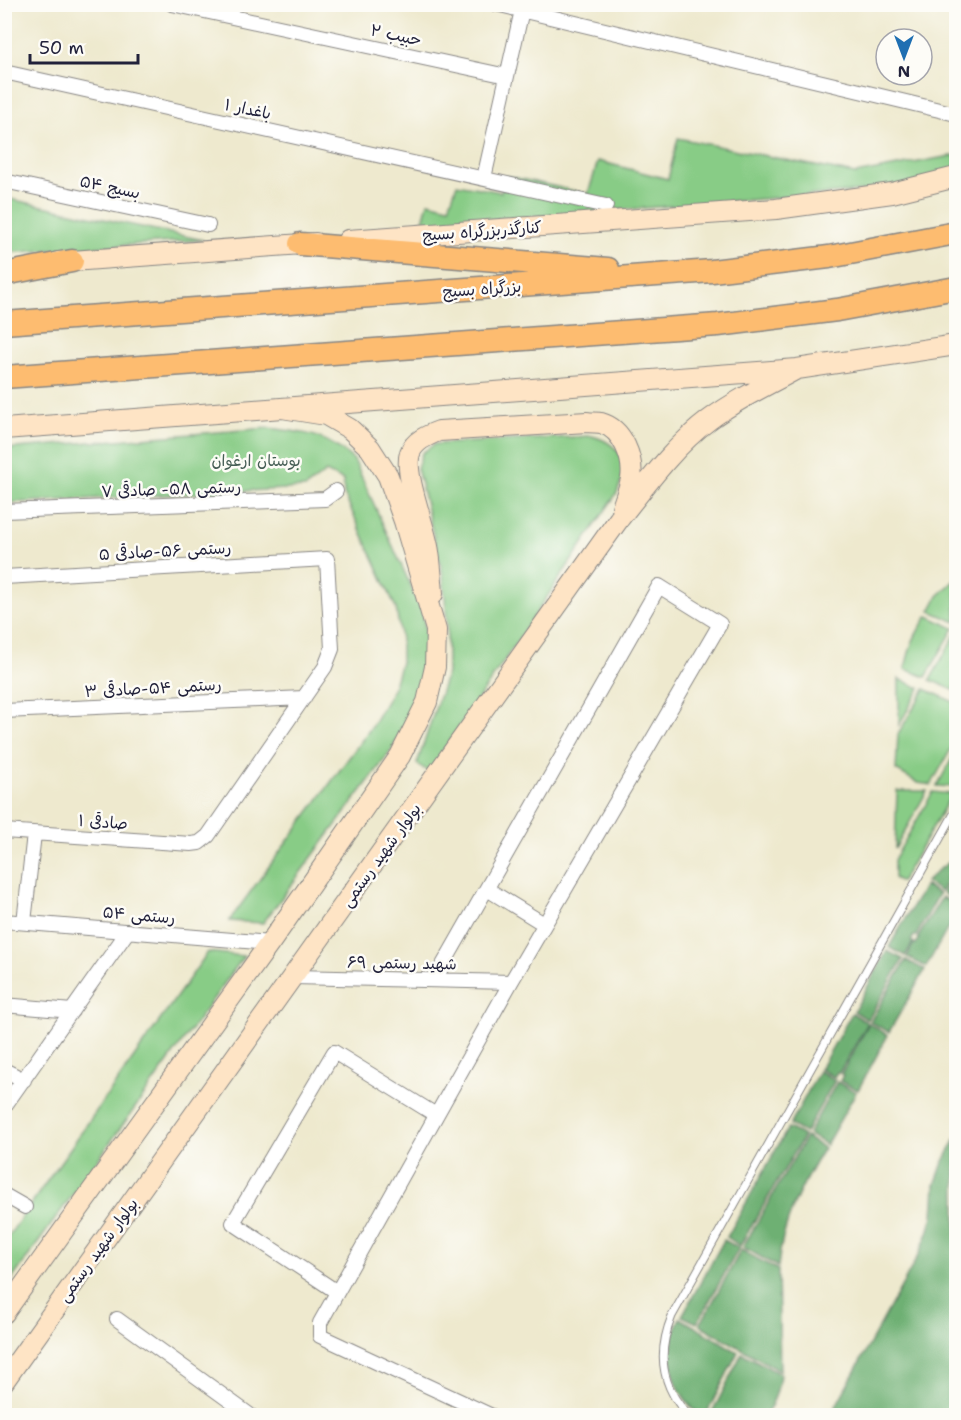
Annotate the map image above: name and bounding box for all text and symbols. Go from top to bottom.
street label: حبیب ۲ [368,19,424,51]
scale bar [30,27,138,65]
north arrow [874,27,934,87]
text: 50 m [39,36,84,60]
text: N [898,61,910,82]
street label: باغدار ۱ [223,94,273,124]
street label: بسیج ۵۴ [78,170,142,204]
street label: کنارگذربزرگراه بسیج [422,216,543,246]
street label: بزرگراه بسیج [442,276,522,302]
park label: بوستان ارغوان [211,450,301,471]
street label: رستمی ۵۸- صادقی ۷ [101,476,241,502]
street label: رستمی ۵۶-صادقی ۵ [98,537,232,565]
street label: رستمی ۵۴-صادقی ۳ [84,674,222,702]
street label: بولوار شهید رستمی [336,799,426,911]
street label: صادقی ۱ [78,810,128,834]
street label: رستمی ۵۴ [102,901,176,929]
street label: شهید رستمی ۶۹ [347,952,457,974]
street label: بولوار شهید رستمی [53,1194,143,1306]

